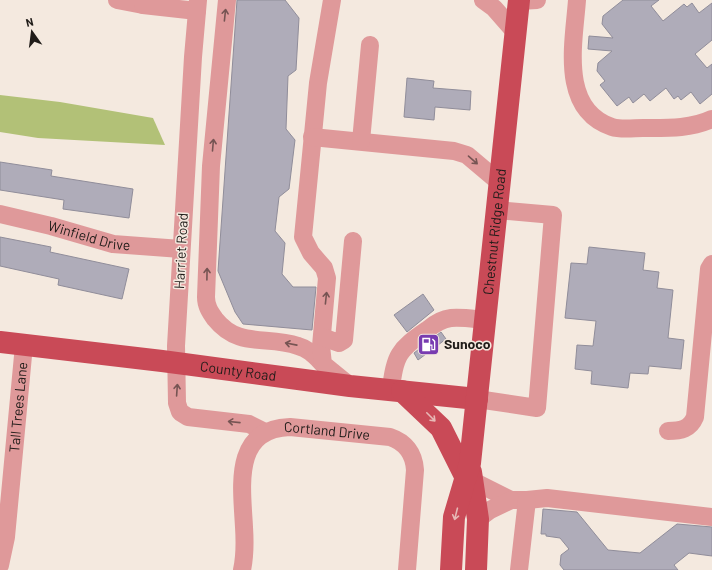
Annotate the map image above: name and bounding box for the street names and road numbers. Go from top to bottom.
street label: Chestnut Ridge Road [479,168,509,296]
street label: Harriet Road [170,212,191,290]
street label: Winfield Drive [46,217,131,253]
street label: County Road [199,357,277,384]
street label: Tall Trees Lane [5,361,30,453]
street label: Cortland Drive [284,418,371,443]

